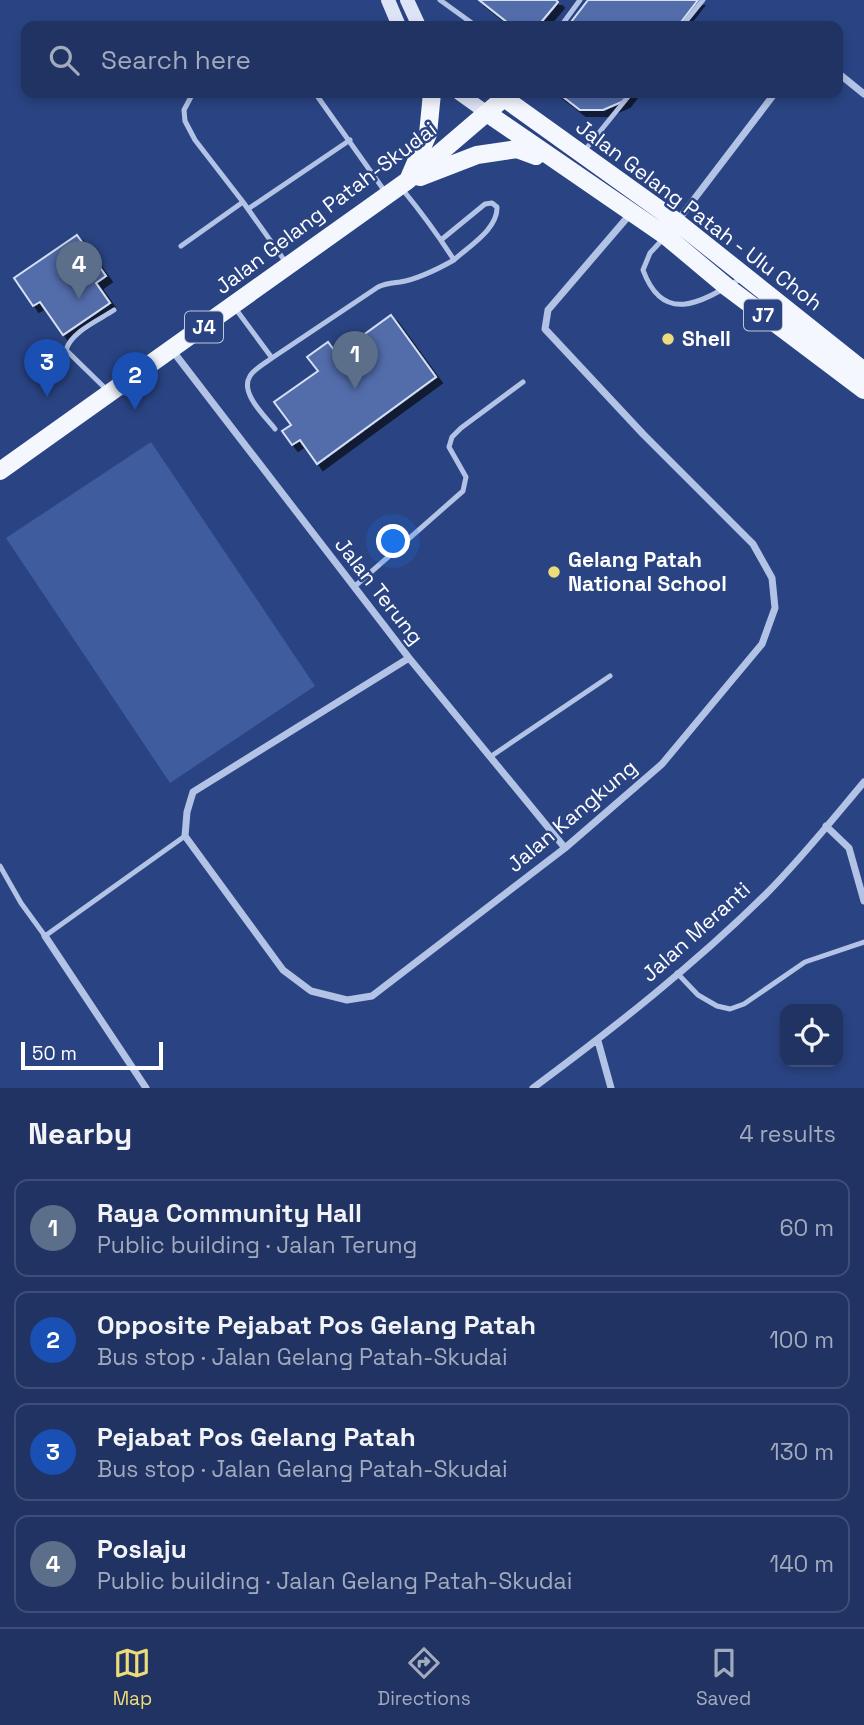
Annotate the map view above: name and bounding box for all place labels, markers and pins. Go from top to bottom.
pin: 4 [56,241,102,299]
place label: Shell [682,325,731,352]
pin: 1 [332,331,378,389]
marker: Shell [660,331,676,347]
pin: 3 [24,339,70,397]
pin: 2 [112,352,158,410]
place label: Gelang Patah National School [568,546,727,597]
marker: Gelang Patah National School [546,564,562,580]

